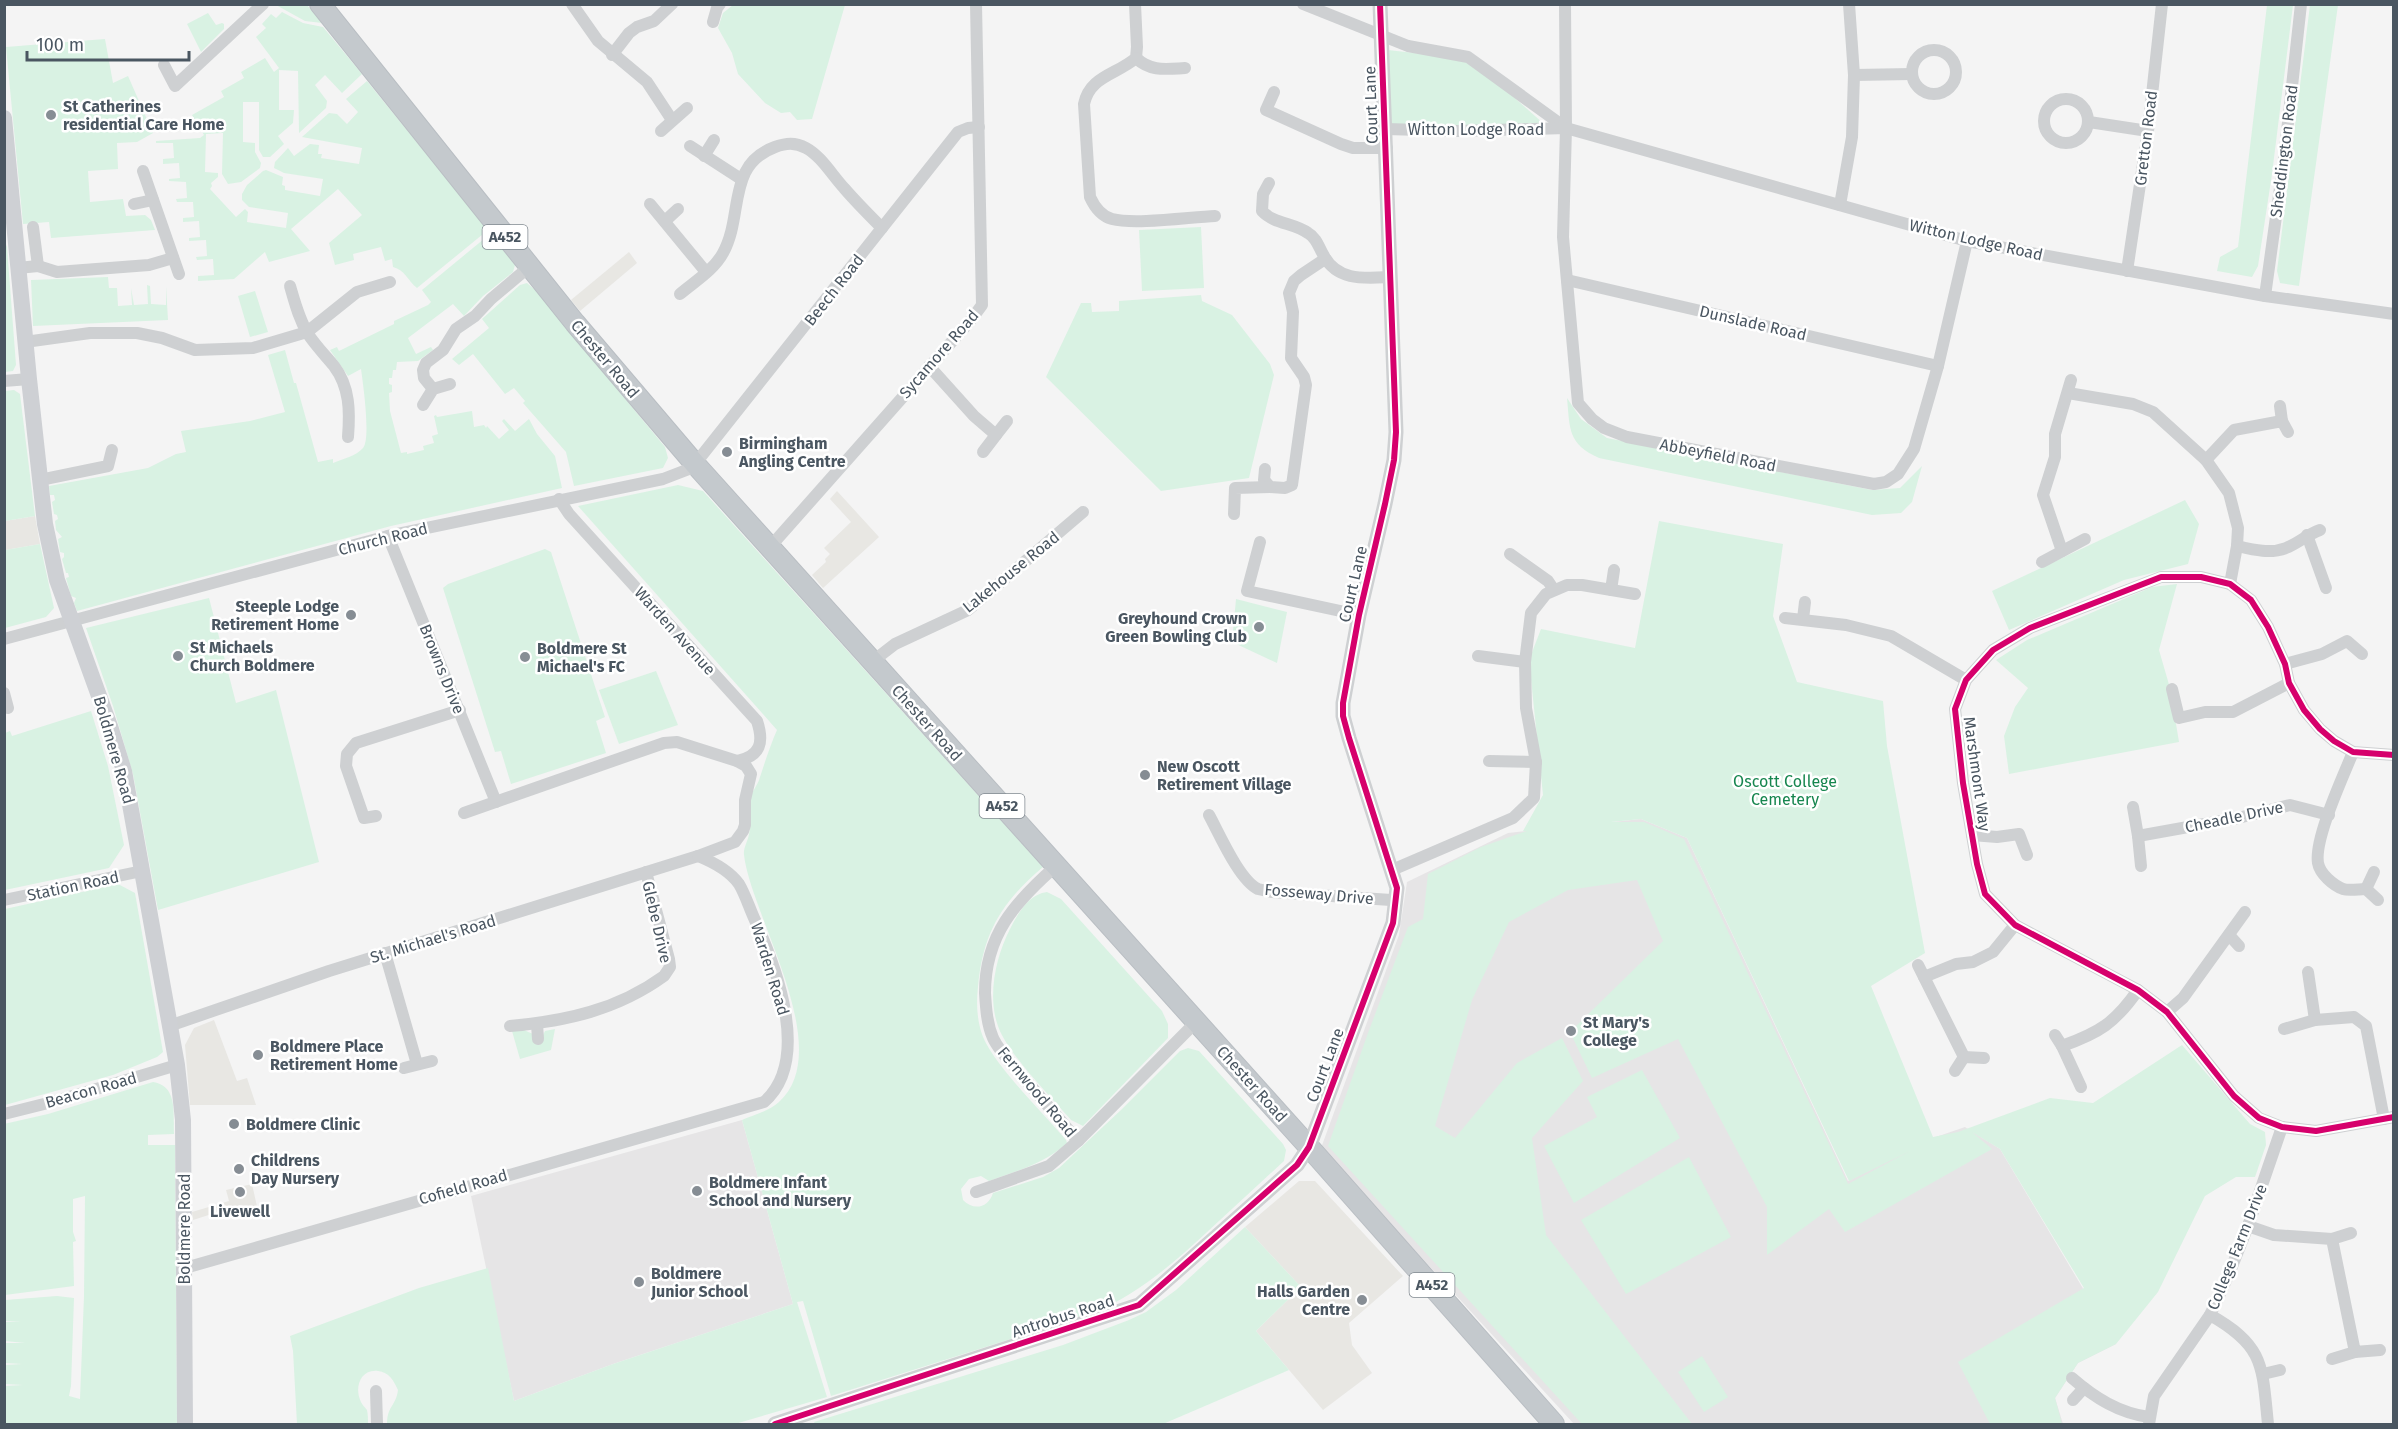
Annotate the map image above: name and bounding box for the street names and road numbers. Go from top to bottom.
street label: Court Lane [1360,66,1382,144]
street label: Sheddington Road [2266,84,2302,218]
street label: Gretton Road [2131,89,2161,187]
street label: Witton Lodge Road [1408,120,1544,139]
street label: Witton Lodge Road [1907,215,2045,265]
road number: A452 [482,225,528,249]
street label: Beech Road [800,251,868,329]
street label: Dunslade Road [1698,301,1808,345]
street label: Sycamore Road [895,306,983,402]
street label: Chester Road [567,316,643,402]
street label: Abbeyfield Road [1658,434,1778,476]
street label: Church Road [336,519,430,559]
street label: Lakehouse Road [959,527,1063,617]
street label: Court Lane [1335,544,1371,624]
street label: Warden Avenue [630,583,720,679]
street label: Browns Drive [415,621,469,717]
street label: Chester Road [888,681,966,765]
street label: Boldmere Road [90,694,138,806]
street label: Marshmont Way [1960,716,1994,833]
road number: A452 [980,794,1024,818]
street label: Cheadle Drive [2183,797,2285,837]
street label: Station Road [25,867,121,905]
street label: Glebe Drive [638,879,676,965]
street label: Fosseway Drive [1264,880,1374,908]
street label: St. Michael's Road [368,911,498,967]
street label: Warden Road [747,920,793,1018]
street label: Court Lane [1302,1025,1348,1105]
street label: Chester Road [1213,1042,1291,1126]
street label: Fernwood Road [994,1043,1080,1141]
street label: Beacon Road [43,1068,139,1112]
street label: Cofield Road [417,1165,509,1209]
street label: Boldmere Road [175,1173,194,1285]
street label: College Farm Drive [2203,1181,2271,1313]
road number: A452 [1410,1273,1454,1297]
street label: Antrobus Road [1009,1290,1117,1342]

